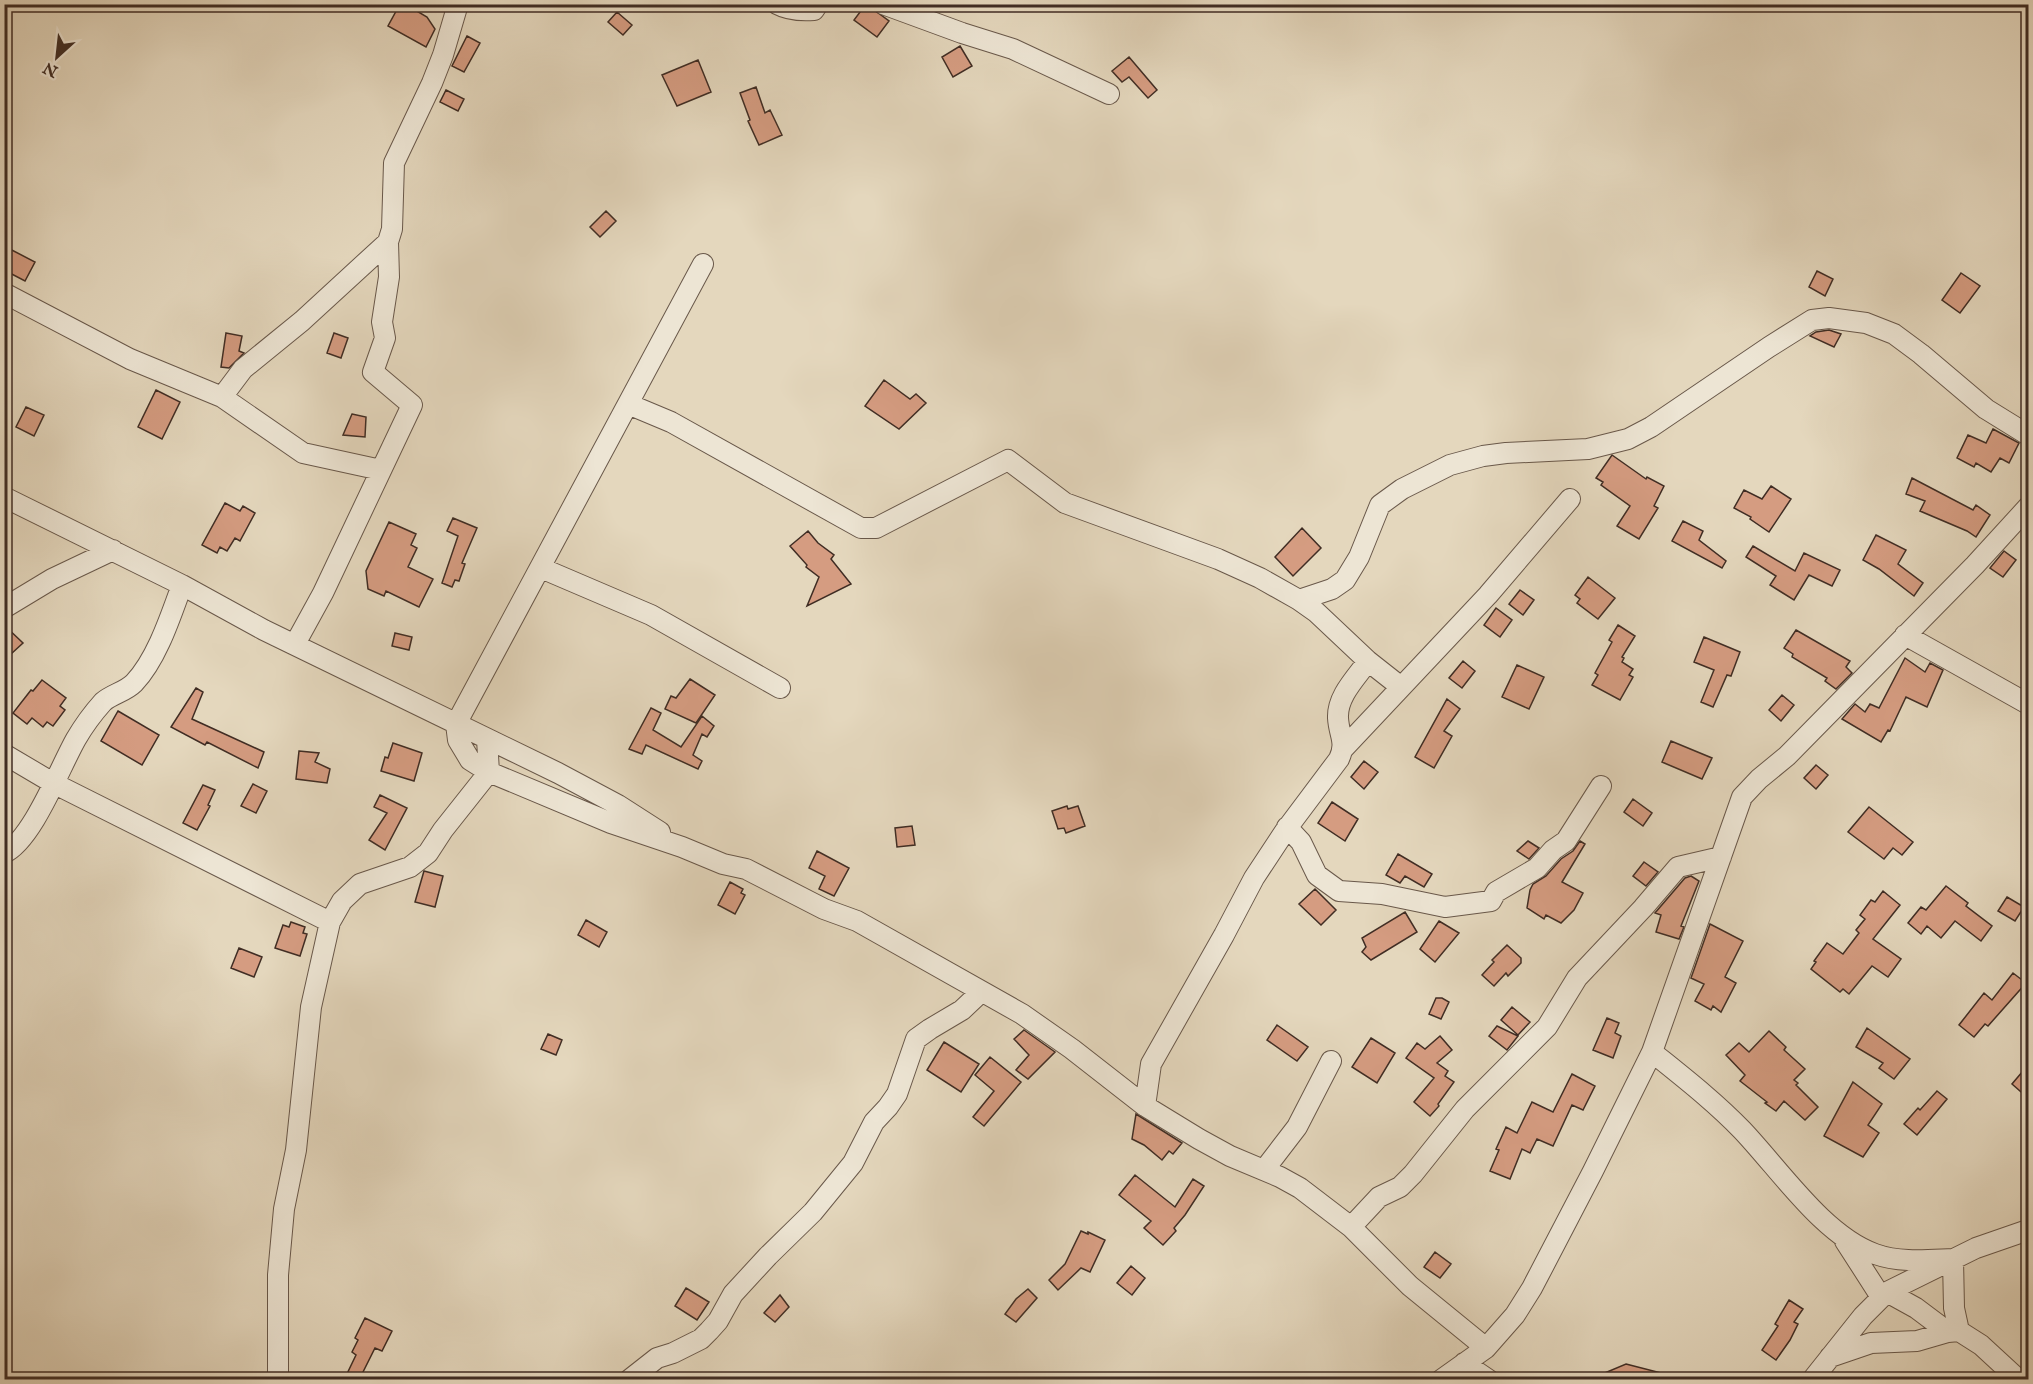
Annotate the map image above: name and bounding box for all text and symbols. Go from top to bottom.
north arrow [27,27,87,87]
text: N [40,56,63,81]

